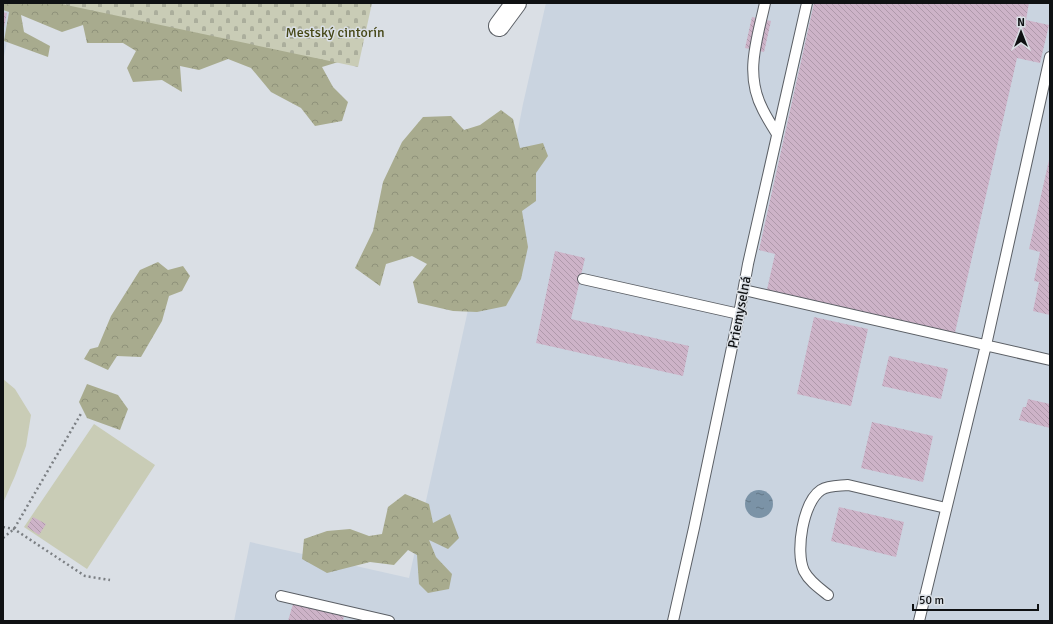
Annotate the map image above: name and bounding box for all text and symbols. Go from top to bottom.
north arrow [1001,12,1041,52]
text: N [1017,16,1025,29]
park label: Mestský cintorín [285,24,385,41]
street label: Priemyselná [724,274,755,350]
scale bar [913,586,1038,612]
text: 50 m [919,593,944,608]

